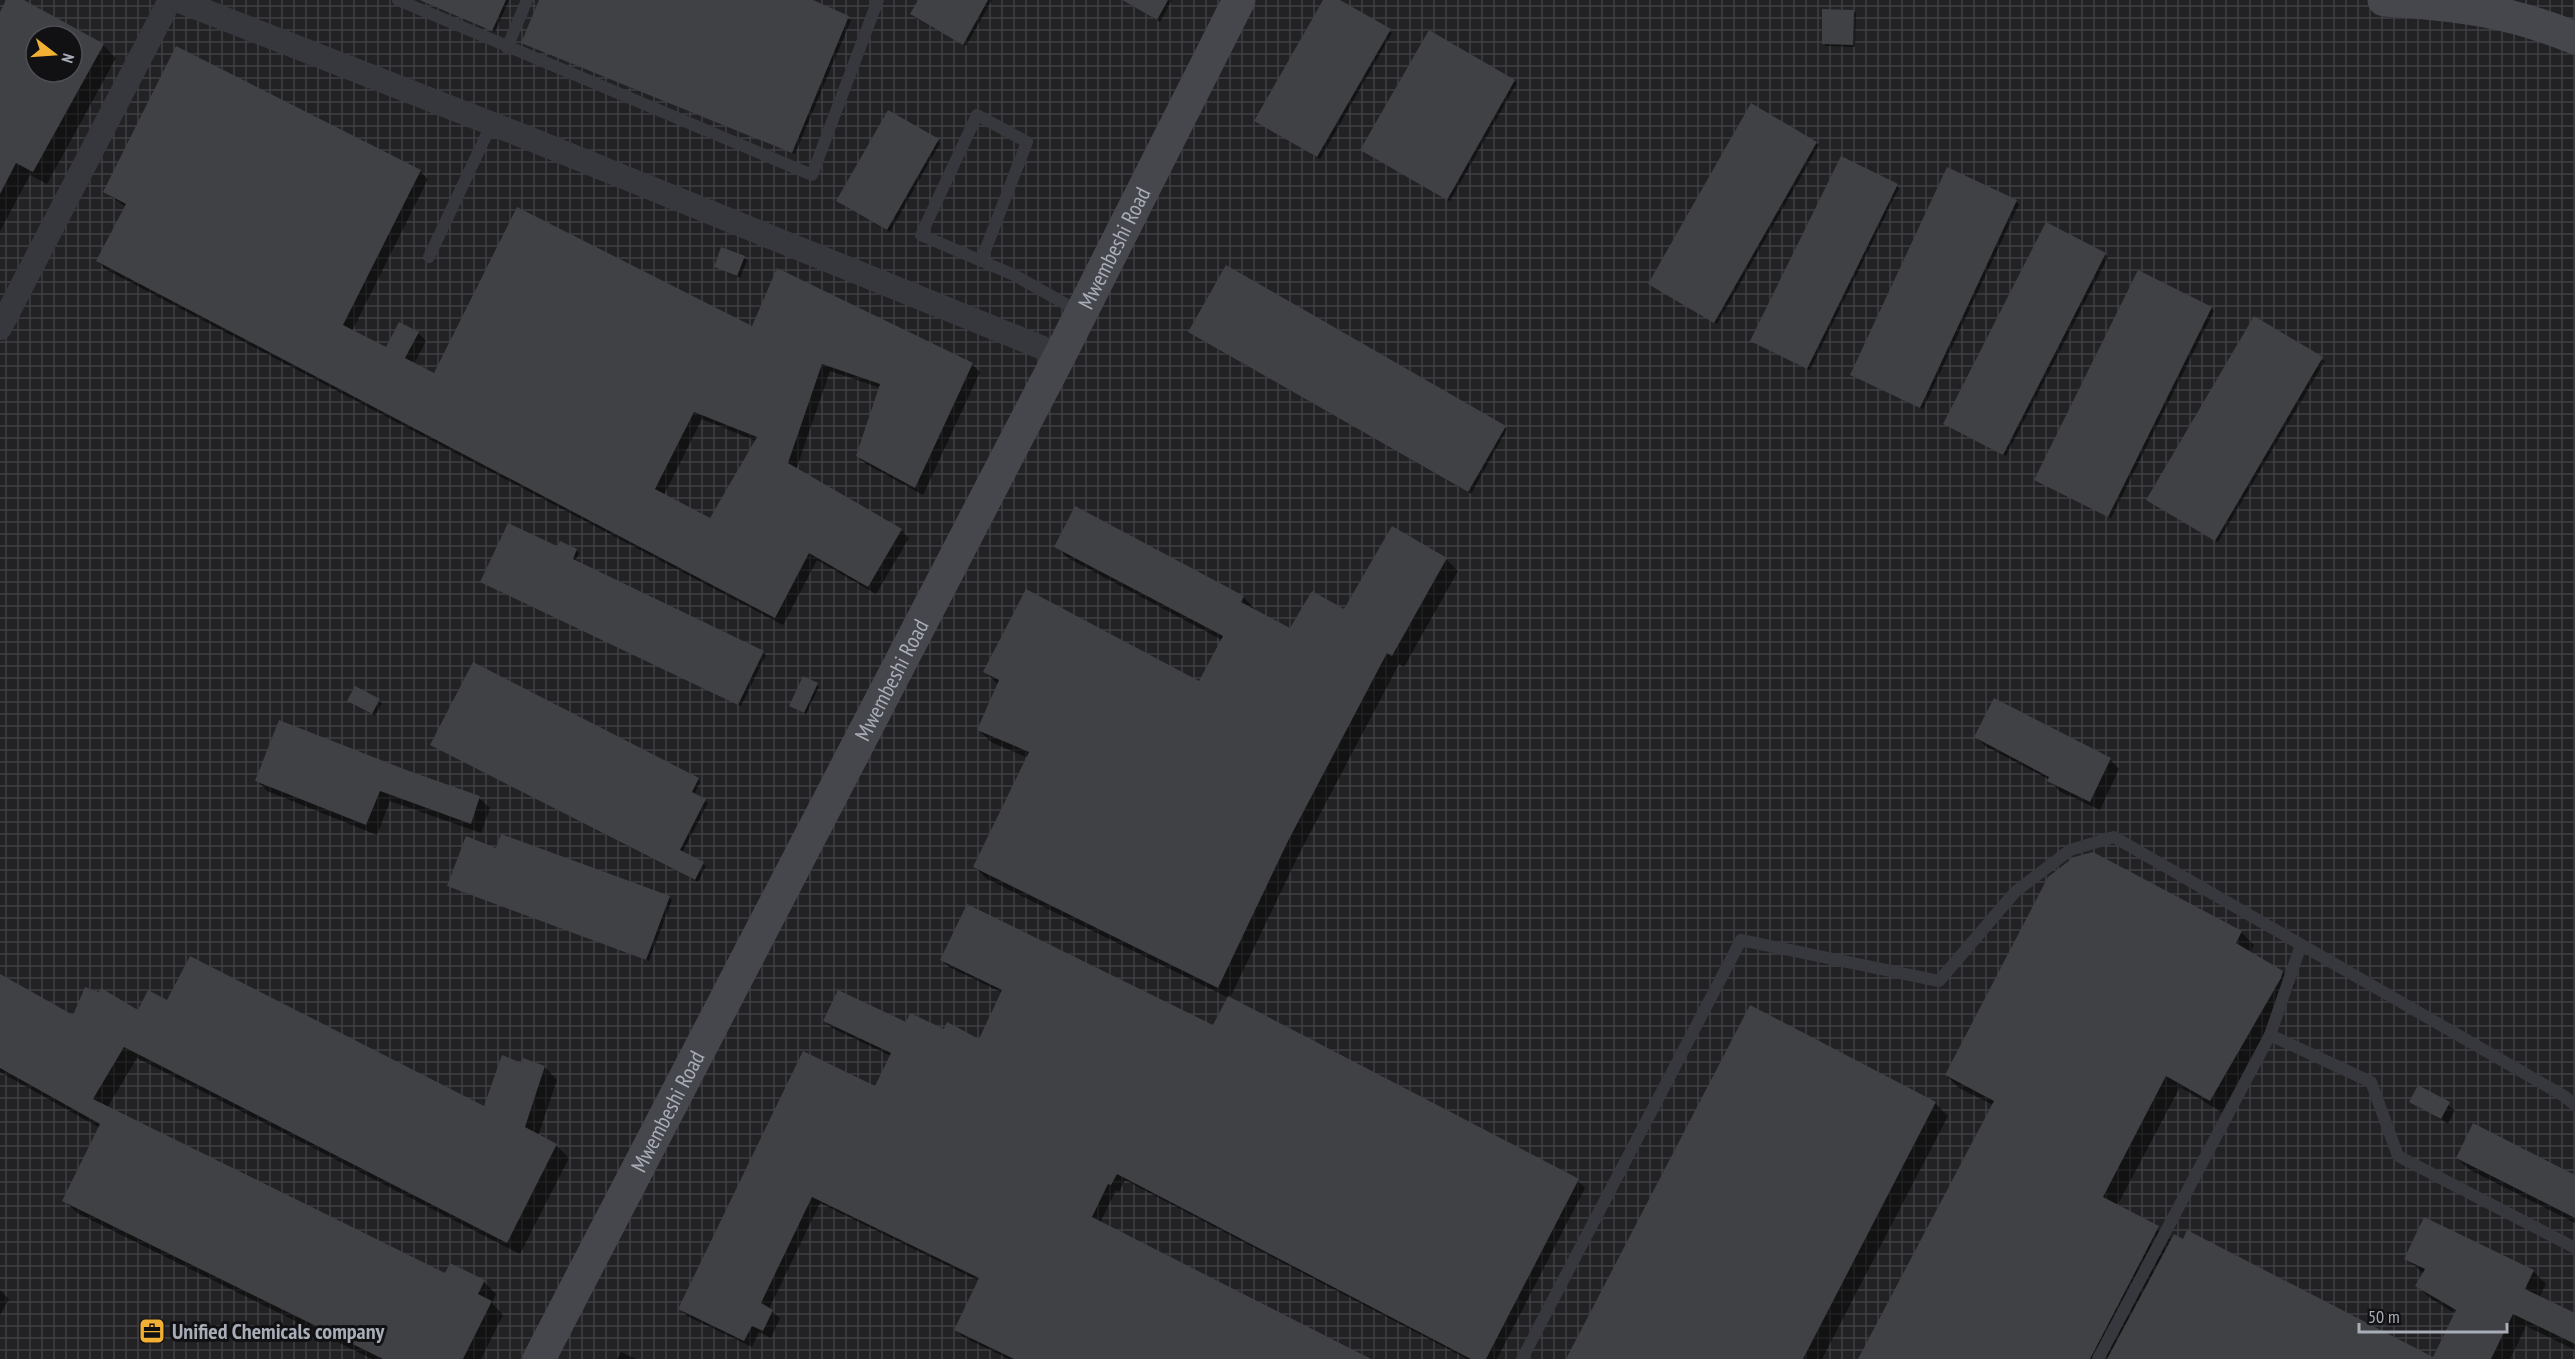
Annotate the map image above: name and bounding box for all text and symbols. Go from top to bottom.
north arrow [24,24,84,84]
text: N [58,51,79,65]
street label: Mwembeshi Road [1072,182,1156,314]
street label: Mwembeshi Road [848,614,934,745]
street label: Mwembeshi Road [624,1046,711,1177]
scale bar [2359,1296,2508,1334]
text: 50 m [2368,1305,2400,1328]
office icon: Unified Chemicals company [137,1316,167,1346]
place label: Unified Chemicals company [172,1317,386,1345]

